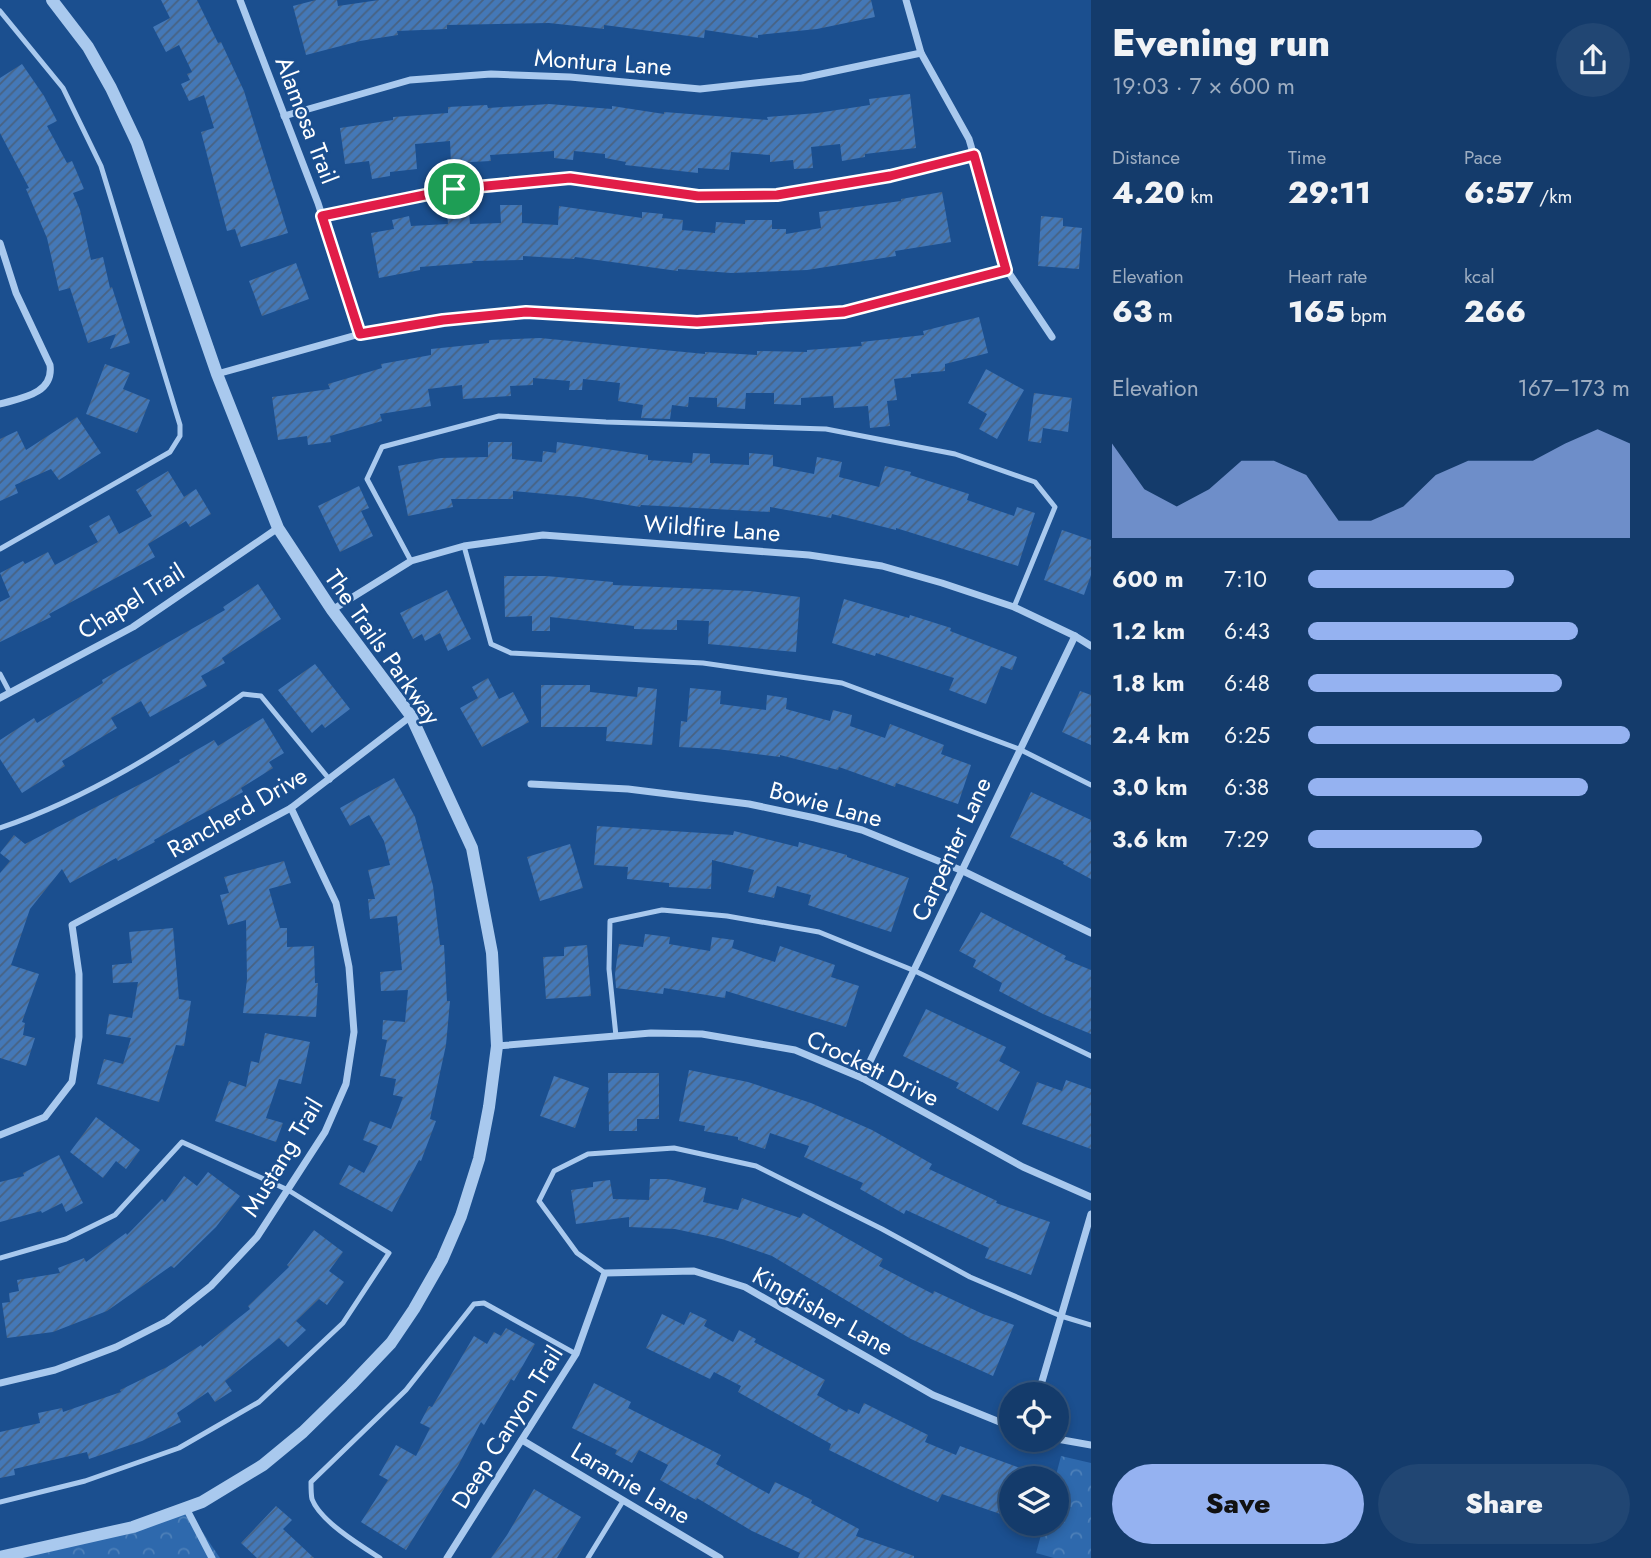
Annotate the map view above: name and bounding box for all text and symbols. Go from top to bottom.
text: Evening run [1112,15,1330,70]
button: share [1556,23,1630,97]
street label: Montura Lane [533,40,673,84]
street label: Alamosa Trail [267,51,347,189]
text: 19:03 · 7 × 600 m [1112,69,1295,103]
text: Distance [1112,144,1180,171]
text: Time [1288,144,1326,171]
text: Pace [1464,144,1502,171]
pin [424,159,484,219]
icon: arrive [435,170,473,208]
text: 4.20 [1112,171,1185,214]
text: 29:11 [1288,171,1371,214]
text: 6:57 [1464,171,1534,214]
text: km [1185,183,1214,210]
text: /km [1534,183,1572,210]
text: Elevation [1112,263,1184,290]
text: Heart rate [1288,263,1367,290]
text: kcal [1464,263,1495,290]
text: 63 [1112,290,1152,333]
text: 165 [1288,290,1345,333]
text: 266 [1464,290,1526,333]
text: m [1152,302,1173,329]
text: bpm [1345,302,1387,329]
text: Elevation [1112,371,1199,405]
text: 167–173 m [1517,371,1630,405]
street label: Wildfire Lane [642,506,782,550]
street label: Chapel Trail [71,554,191,648]
street label: The Trails Parkway [316,562,450,732]
text: 600 m [1112,562,1184,596]
text: 7:10 [1224,562,1267,596]
text: 1.2 km [1112,614,1185,648]
text: 6:43 [1224,614,1270,648]
text: 1.8 km [1112,666,1185,700]
text: 6:48 [1224,666,1270,700]
text: 2.4 km [1112,718,1190,752]
text: 6:25 [1224,718,1270,752]
street label: Rancherd Drive [160,758,314,866]
text: 3.0 km [1112,770,1188,804]
text: 6:38 [1224,770,1269,804]
street label: Carpenter Lane [902,771,1000,927]
street label: Bowie Lane [766,772,886,836]
text: 3.6 km [1112,822,1188,856]
text: 7:29 [1224,822,1269,856]
street label: Crockett Drive [801,1021,945,1115]
street label: Mustang Trail [233,1091,331,1223]
street label: Kingfisher Lane [746,1258,900,1364]
street label: Deep Canyon Trail [443,1339,571,1515]
map controls [999,1382,1069,1536]
button: locate [999,1382,1069,1452]
street label: Laramie Lane [565,1434,697,1532]
button: Save [1112,1464,1364,1544]
button: Share [1378,1464,1630,1544]
button: layers [999,1466,1069,1536]

